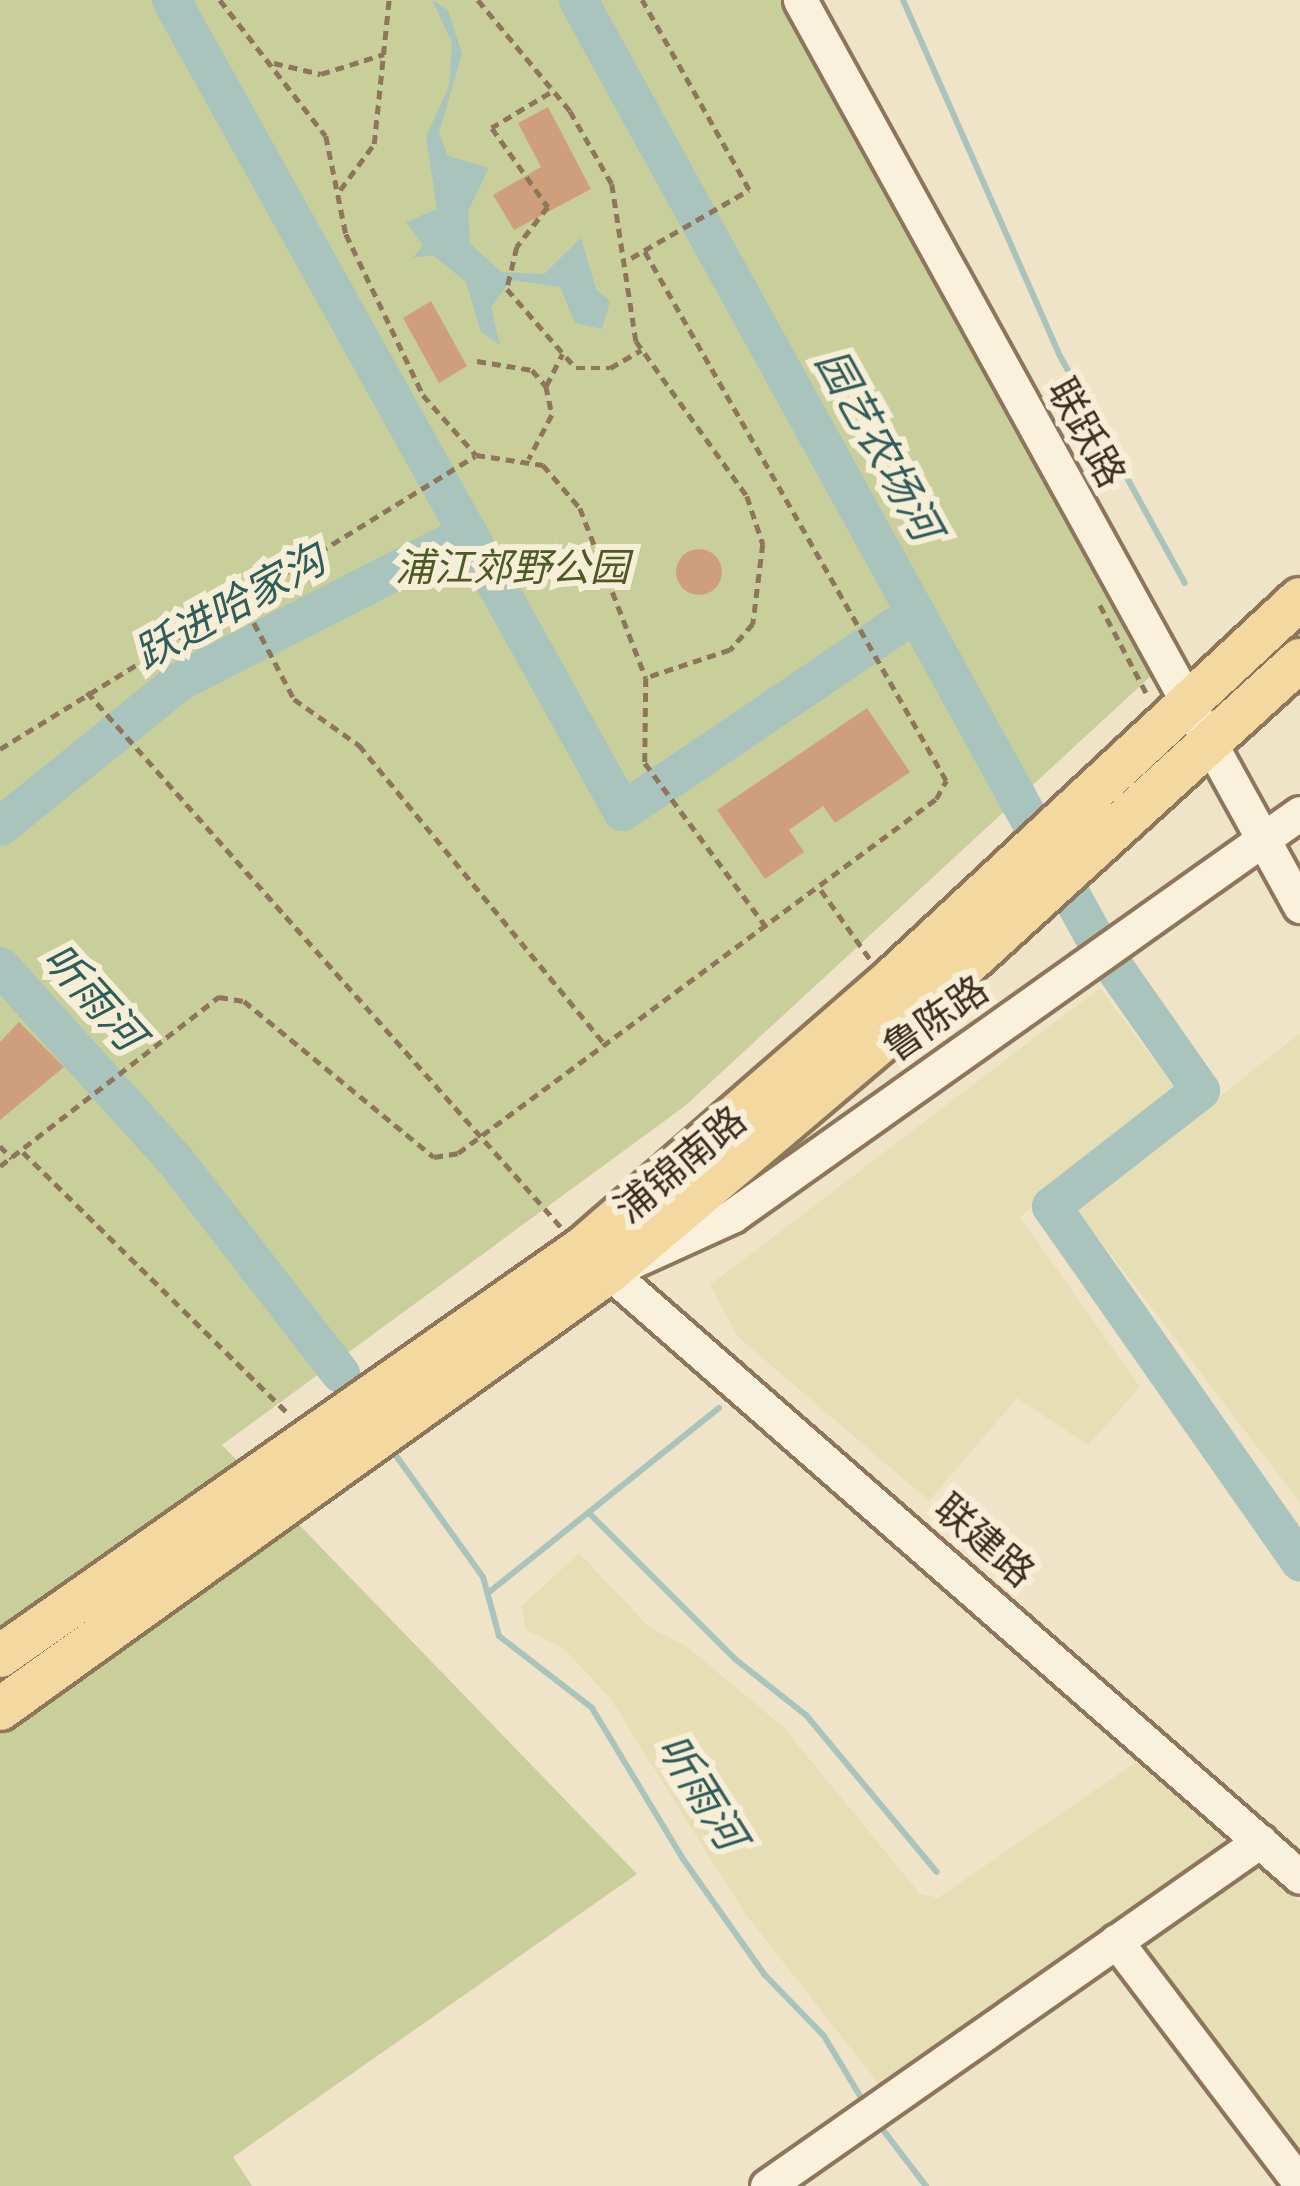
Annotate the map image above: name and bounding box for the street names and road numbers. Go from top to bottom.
street label: 联跃路 [1037,370,1135,496]
street label: 鲁陈路 [875,966,997,1072]
street label: 浦锦南路 [606,1097,756,1233]
street label: 联建路 [924,1485,1044,1597]

